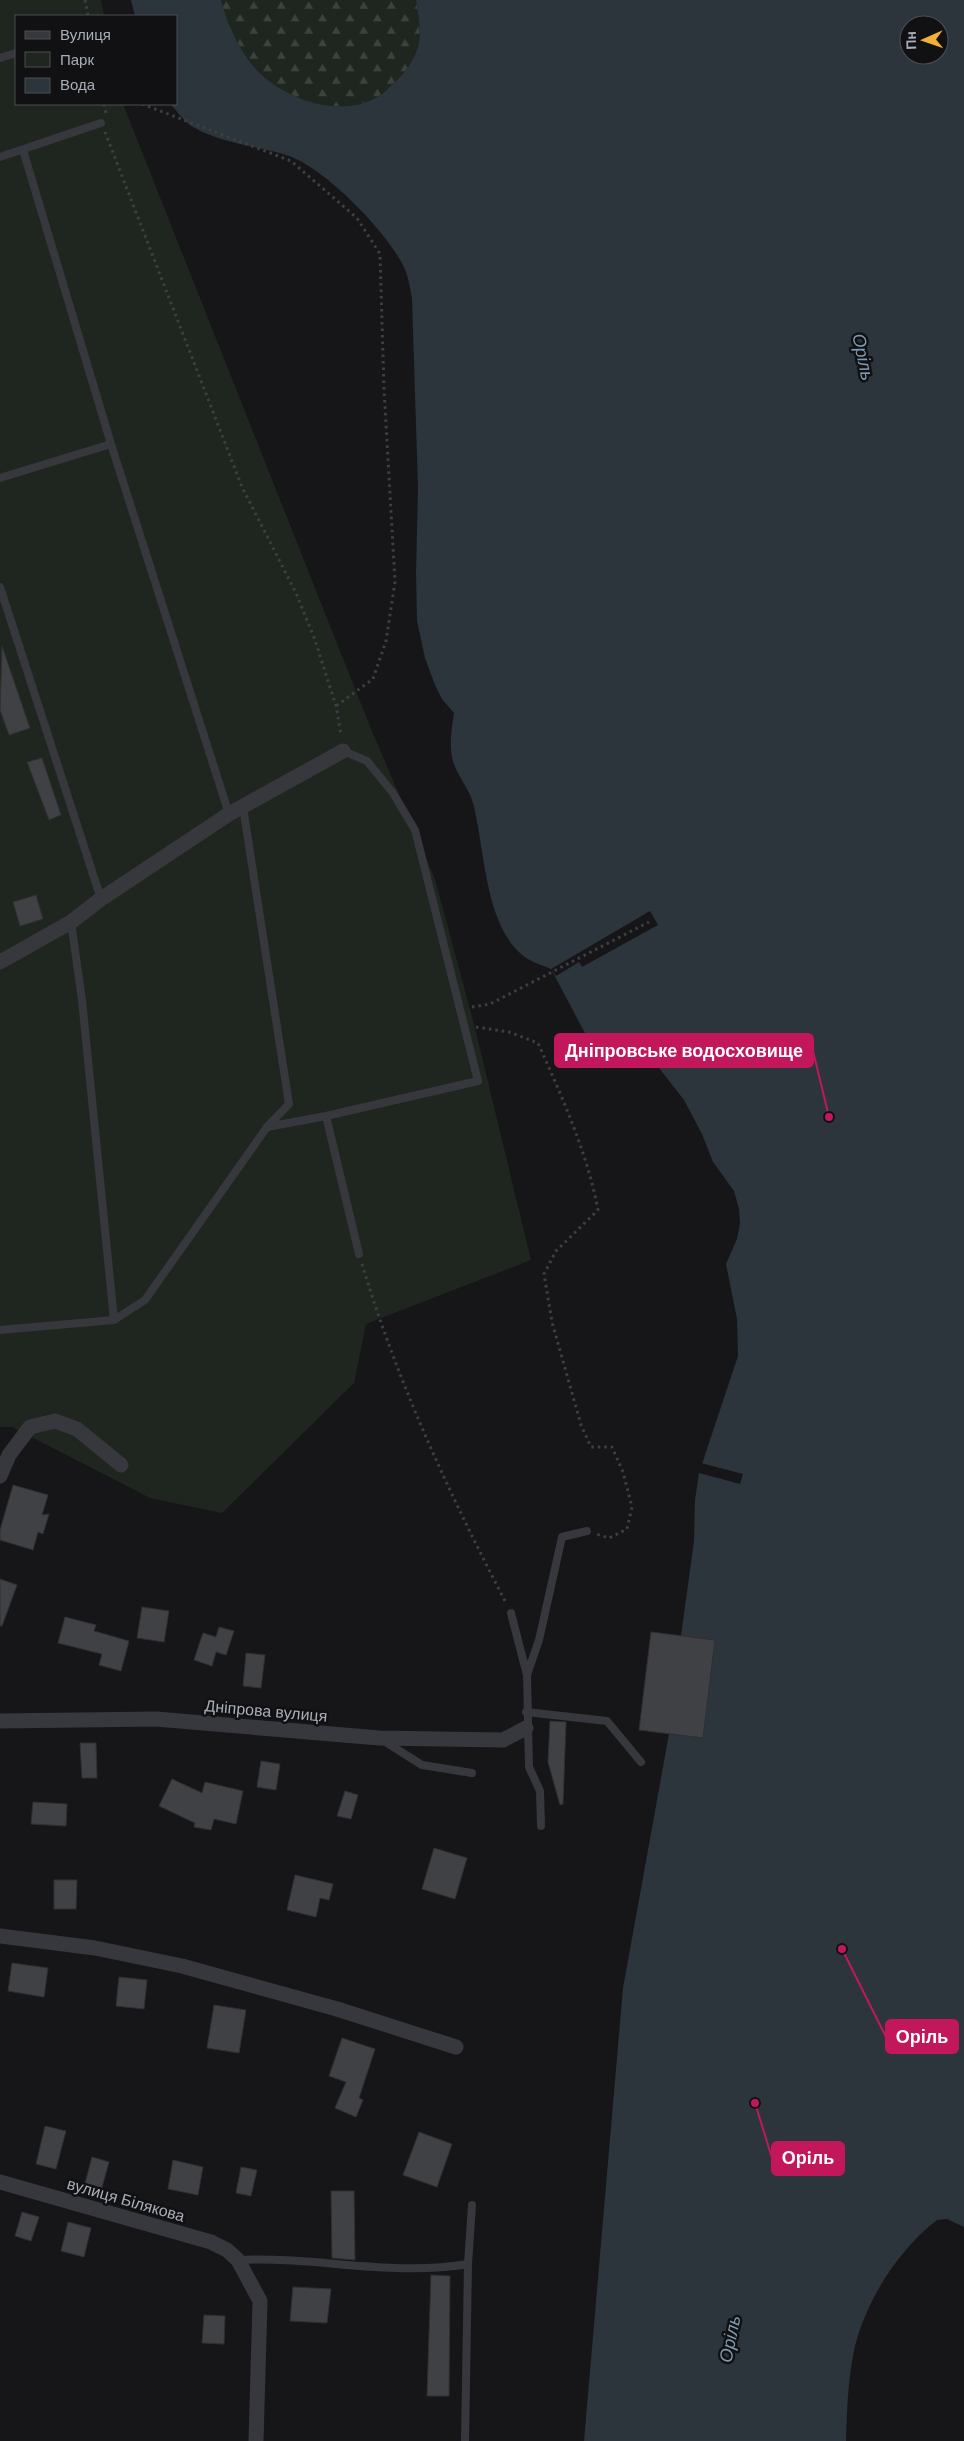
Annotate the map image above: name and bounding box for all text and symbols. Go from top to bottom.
legend [15,15,178,105]
north arrow [899,15,949,65]
text: Вулиця [60,25,111,45]
text: Пн [902,31,920,50]
text: Парк [60,50,94,70]
text: Вода [60,75,96,95]
water label: Оріль [846,331,880,383]
callout: Дніпровське водосховище [555,1034,813,1067]
text: Дніпровське водосховище [565,1039,803,1063]
street label: Дніпрова вулиця [204,1695,328,1727]
callout: Оріль [886,2020,958,2053]
text: Оріль [896,2025,948,2049]
callout: Орiль [772,2142,844,2175]
text: Орiль [782,2146,834,2170]
street label: вулиця Білякова [65,2173,187,2227]
water label: Оріль [714,2313,746,2365]

